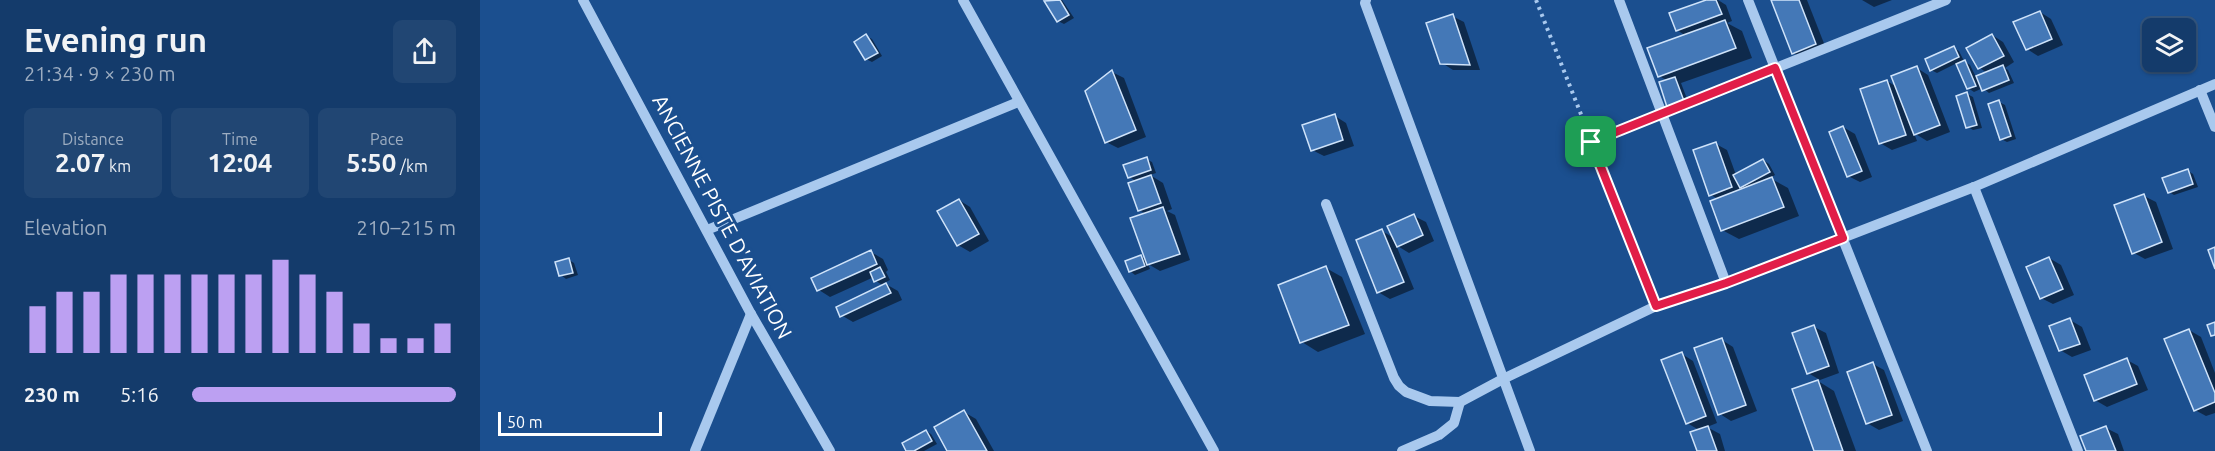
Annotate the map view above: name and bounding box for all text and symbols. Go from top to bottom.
map controls [2142,18,2196,72]
button: layers [2142,18,2196,72]
button: share [393,20,456,83]
text: Evening run [24,21,207,58]
text: 21:34 · 9 × 230 m [24,62,176,85]
street label: ANCIENNE PISTE D'AVIATION [648,90,798,343]
pin [1565,116,1616,167]
icon: arrive [1574,125,1607,158]
text: Distance [62,130,124,148]
text: Time [222,130,258,148]
text: Pace [370,130,404,148]
text: 2.07 [55,148,105,177]
text: 12:04 [207,148,273,177]
text: 5:50 [346,148,396,177]
text: km [105,157,131,175]
text: /km [396,157,428,175]
text: Elevation [24,216,107,239]
text: 210–215 m [357,216,456,239]
text: 230 m [24,383,80,406]
text: 5:16 [120,383,159,406]
scale bar [498,409,662,436]
text: 50 m [507,413,543,431]

